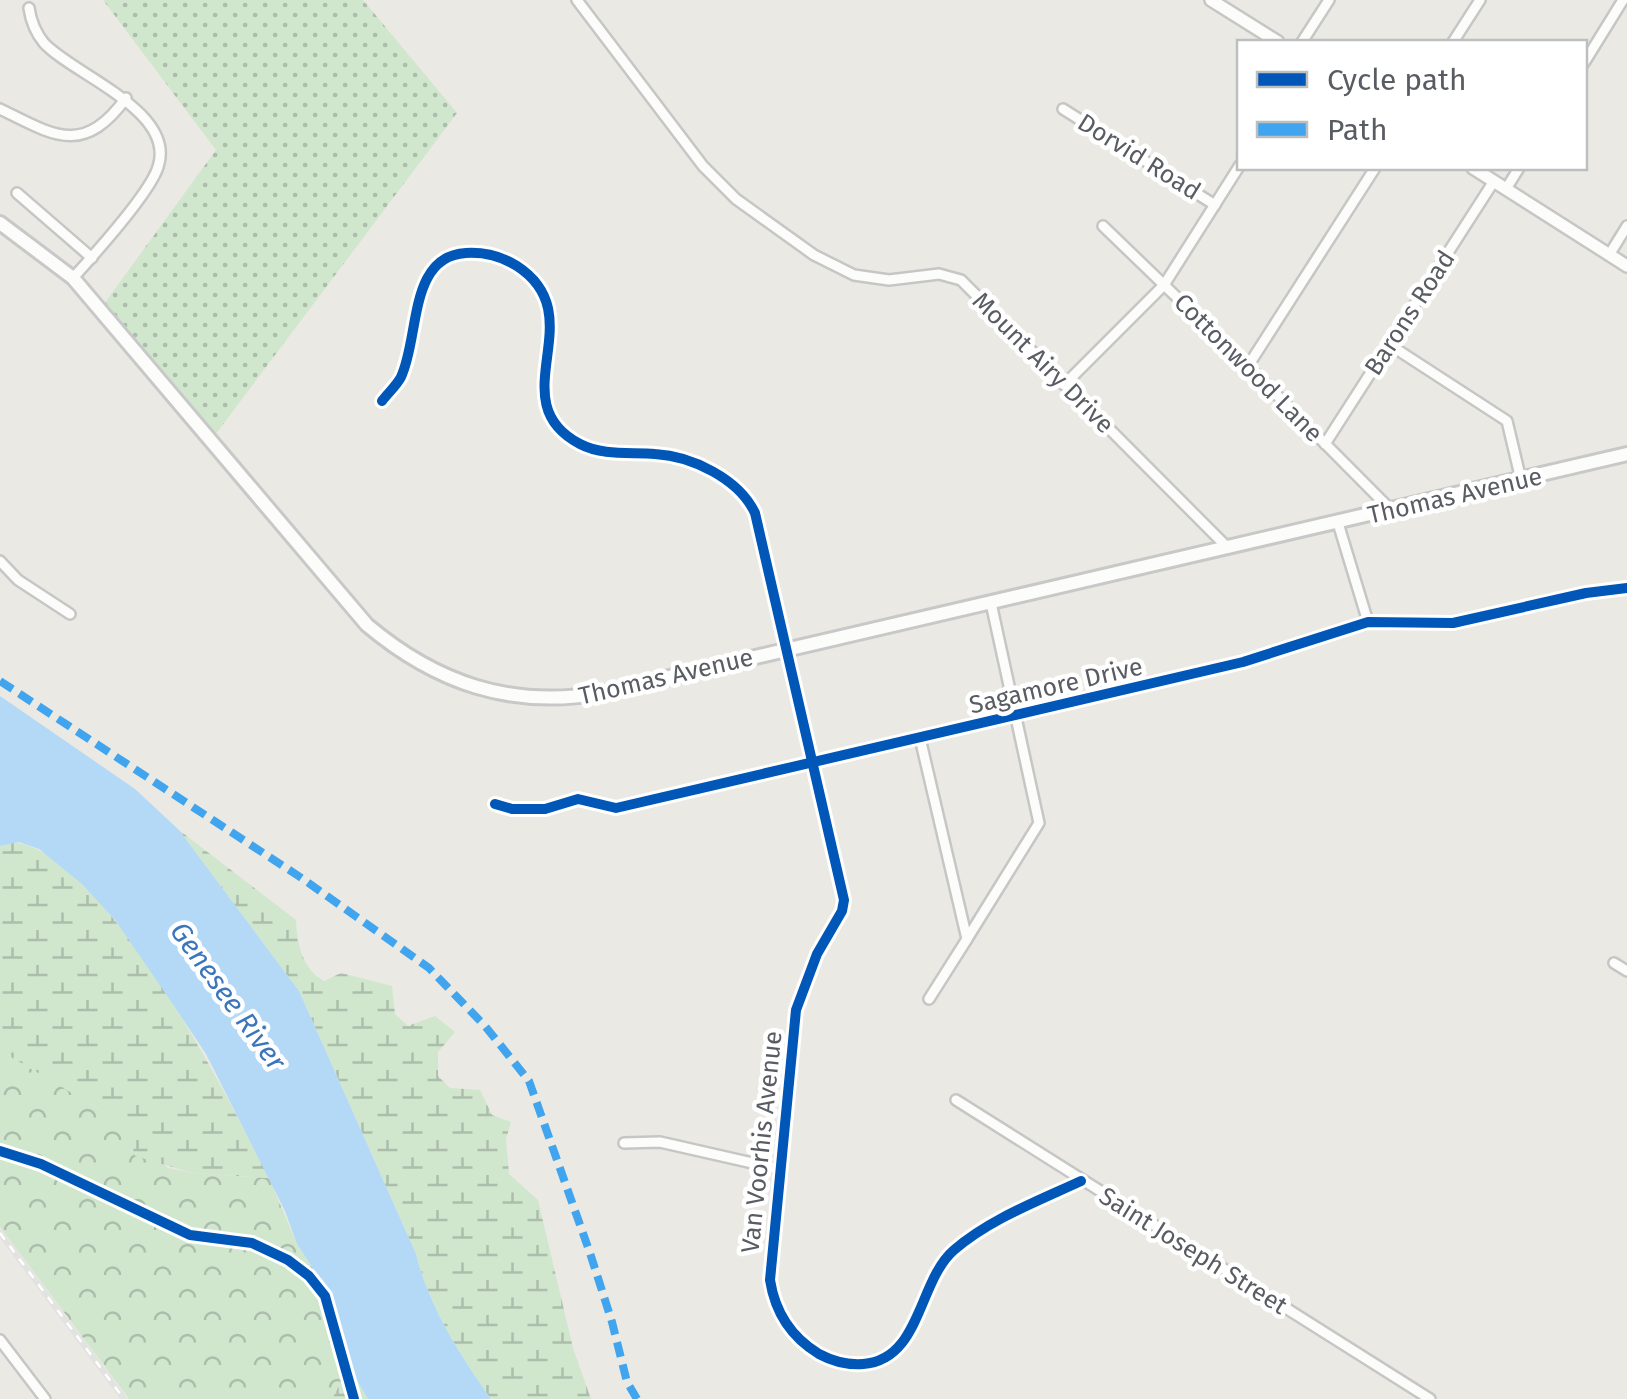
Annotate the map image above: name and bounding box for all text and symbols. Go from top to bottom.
legend [1237,40,1587,170]
text: Cycle path [1327,62,1466,98]
street label: Dorvid Road [1072,107,1206,207]
text: Path [1327,112,1388,148]
street label: Barons Road [1359,245,1461,381]
street label: Mount Airy Drive [966,286,1120,440]
street label: Cottonwood Lane [1167,287,1329,449]
street label: Thomas Avenue [1365,461,1545,531]
street label: Thomas Avenue [576,642,756,712]
street label: Sagamore Drive [966,651,1146,721]
water label: Genesee River [163,916,294,1078]
street label: Van Voorhis Avenue [735,1030,789,1254]
street label: Saint Joseph Street [1093,1181,1293,1321]

